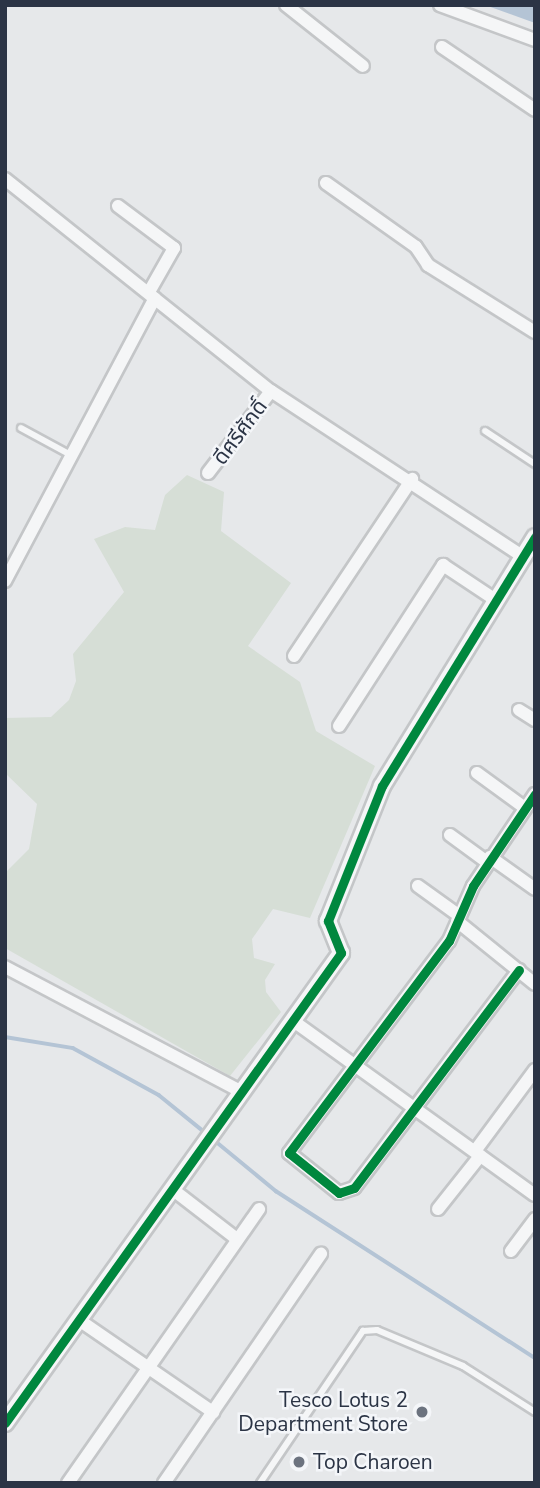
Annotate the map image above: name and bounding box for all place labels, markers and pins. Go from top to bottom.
place label: Tesco Lotus 2 Department Store [238,1387,408,1437]
marker: Tesco Lotus 2 Department Store [414,1404,430,1420]
place label: Top Charoen [313,1449,433,1475]
marker: Top Charoen [291,1454,307,1470]

